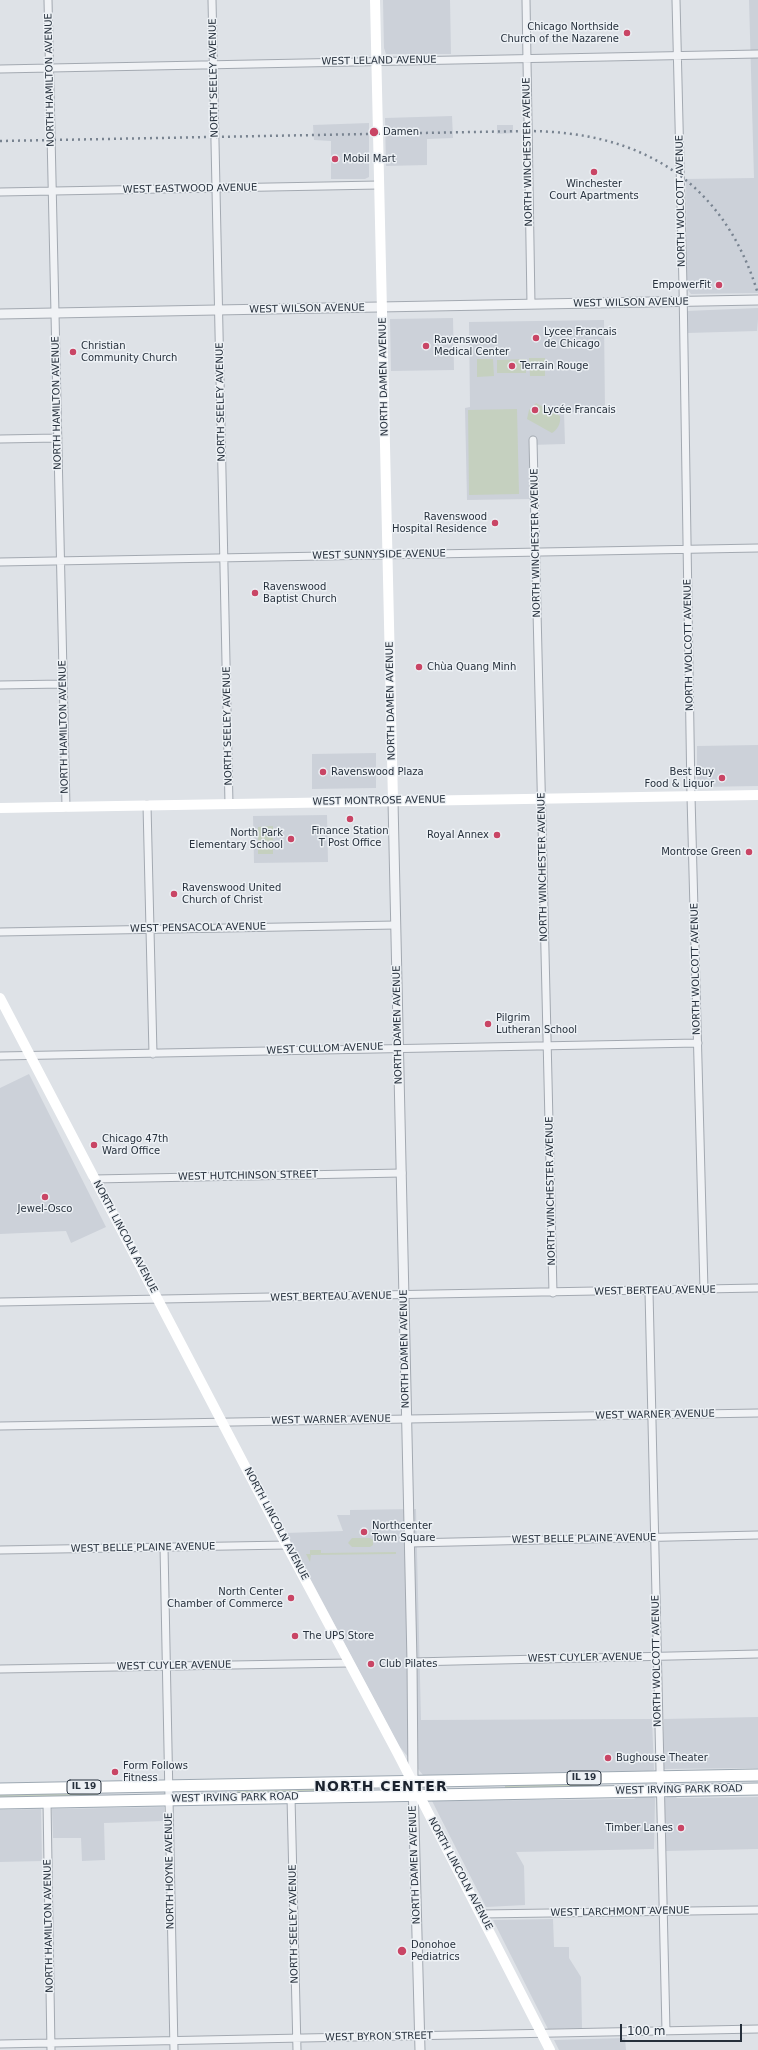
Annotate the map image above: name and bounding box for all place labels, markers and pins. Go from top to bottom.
place label: Chicago Northside Church of the Nazarene [501,21,619,44]
marker: Chicago Northside Church of the Nazarene [622,28,632,38]
marker: Damen [368,126,380,138]
place label: Damen [383,126,419,138]
place label: Mobil Mart [343,153,396,165]
marker: Mobil Mart [330,154,340,164]
marker: Winchester Court Apartments [589,167,599,177]
place label: Winchester Court Apartments [549,178,639,202]
place label: EmpowerFit [652,279,711,291]
marker: EmpowerFit [714,280,724,290]
place label: Lycee Francais de Chicago [544,326,617,350]
marker: Lycee Francais de Chicago [531,333,541,343]
place label: Ravenswood Medical Center [434,334,509,358]
place label: Christian Community Church [81,340,177,364]
marker: Ravenswood Medical Center [421,341,431,351]
marker: Christian Community Church [68,347,78,357]
place label: Terrain Rouge [520,360,588,372]
marker: Terrain Rouge [507,361,517,371]
place label: Lycée Francais [543,404,616,416]
marker: Lycée Francais [530,405,540,415]
place label: Ravenswood Hospital Residence [392,511,487,534]
marker: Ravenswood Hospital Residence [490,518,500,528]
place label: Ravenswood Baptist Church [263,581,337,604]
marker: Ravenswood Baptist Church [250,588,260,598]
place label: Chùa Quang Minh [427,661,516,673]
marker: Chùa Quang Minh [414,662,424,672]
place label: Ravenswood Plaza [331,766,424,778]
place label: Best Buy Food & Liquor [645,766,714,790]
marker: Ravenswood Plaza [318,767,328,777]
marker: Best Buy Food & Liquor [717,773,727,783]
marker: Finance Station T Post Office [345,814,355,824]
place label: Finance Station T Post Office [312,825,388,848]
place label: North Park Elementary School [189,827,283,850]
place label: Royal Annex [427,829,489,841]
marker: Royal Annex [492,830,502,840]
marker: North Park Elementary School [286,834,296,844]
place label: Montrose Green [661,846,741,858]
marker: Montrose Green [744,847,754,857]
place label: Ravenswood United Church of Christ [182,882,281,906]
marker: Ravenswood United Church of Christ [169,889,179,899]
place label: Pilgrim Lutheran School [496,1012,577,1036]
marker: Pilgrim Lutheran School [483,1019,493,1029]
place label: Chicago 47th Ward Office [102,1133,168,1156]
marker: Chicago 47th Ward Office [89,1140,99,1150]
marker: Jewel-Osco [40,1192,50,1202]
place label: Jewel-Osco [18,1203,72,1215]
place label: Northcenter Town Square [372,1520,435,1544]
marker: Northcenter Town Square [359,1527,369,1537]
place label: North Center Chamber of Commerce [167,1586,283,1610]
marker: North Center Chamber of Commerce [286,1593,296,1603]
place label: The UPS Store [303,1630,374,1642]
marker: The UPS Store [290,1631,300,1641]
place label: Club Pilates [379,1658,437,1670]
marker: Club Pilates [366,1659,376,1669]
place label: Bughouse Theater [616,1752,708,1764]
marker: Bughouse Theater [603,1753,613,1763]
place label: Form Follows Fitness [123,1760,188,1784]
marker: Form Follows Fitness [110,1767,120,1777]
place label: Timber Lanes [605,1822,673,1834]
marker: Timber Lanes [676,1823,686,1833]
place label: Donohoe Pediatrics [411,1939,460,1962]
marker: Donohoe Pediatrics [396,1945,408,1957]

